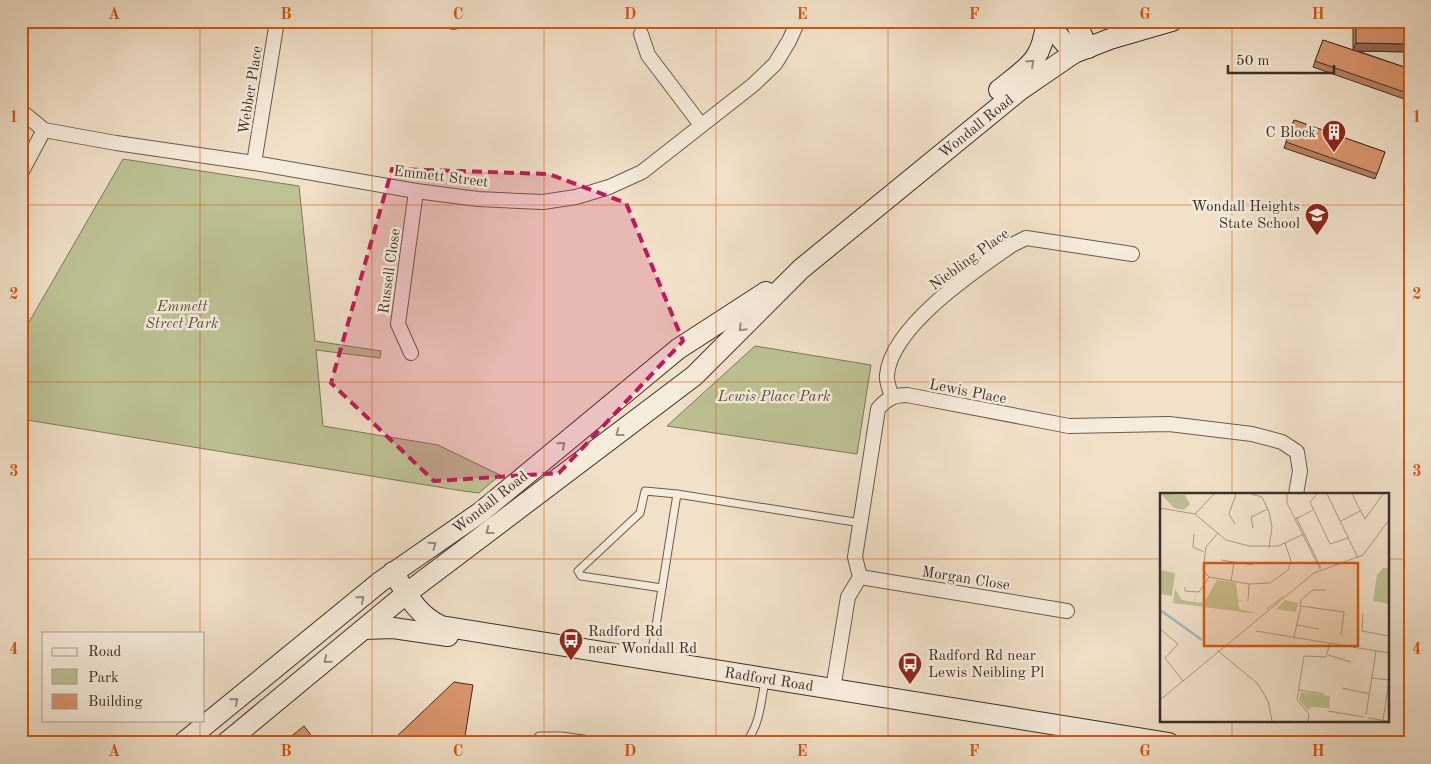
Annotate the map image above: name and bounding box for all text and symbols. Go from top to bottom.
text: A [108,7,120,23]
text: B [280,7,292,23]
text: C [453,7,463,23]
text: D [624,7,636,23]
text: E [796,7,808,23]
text: F [969,7,980,23]
text: G [1139,7,1151,23]
text: H [1311,7,1325,23]
scale bar [1228,42,1335,74]
street label: Webber Place [237,45,266,135]
text: 50 m [1236,54,1270,69]
one-way arrow [1025,60,1034,69]
street label: Wondall Road [937,93,1017,162]
text: 1 [9,110,19,126]
text: 1 [1412,110,1422,126]
building icon: C Block [1321,119,1347,153]
place label: C Block [1266,126,1316,141]
street label: Emmett Street [392,164,489,191]
place label: Wondall Heights State School [1192,200,1300,232]
school or university icon: Wondall Heights State School [1304,202,1330,236]
street label: Niebling Place [928,227,1012,294]
street label: Russell Close [377,228,404,315]
text: 2 [9,287,19,303]
text: 2 [1412,287,1422,303]
park label: Emmett Street Park [146,300,218,332]
one-way arrow [739,322,748,331]
street label: Lewis Place [928,378,1008,407]
park label: Lewis Place Park [717,390,830,405]
one-way arrow [615,427,625,436]
one-way arrow [556,442,565,451]
text: 3 [9,464,19,480]
text: 3 [1412,464,1422,480]
street label: Wondall Road [450,469,532,537]
inset map [1160,493,1388,722]
one-way arrow [485,525,495,534]
one-way arrow [428,542,437,551]
street label: Morgan Close [921,565,1011,594]
one-way arrow [355,595,364,604]
place label: Radford Rd near Wondall Rd [588,625,697,657]
bus stop icon: Radford Rd near Wondall Rd [558,627,584,661]
legend [42,632,205,722]
text: 4 [9,642,19,658]
text: 4 [1412,642,1422,658]
text: Road [88,645,122,660]
place label: Radford Rd near Lewis Neibling Pl [928,649,1044,681]
bus stop icon: Radford Rd near Lewis Neibling Pl [897,651,923,685]
one-way arrow [324,654,333,662]
street label: Radford Road [723,666,815,695]
text: Park [88,671,119,686]
text: Building [88,695,143,710]
one-way arrow [229,699,238,707]
text: A [108,744,120,760]
text: B [280,744,292,760]
text: C [453,744,463,760]
text: D [624,744,636,760]
text: E [796,744,808,760]
text: F [969,744,980,760]
text: G [1139,744,1151,760]
text: H [1311,744,1325,760]

